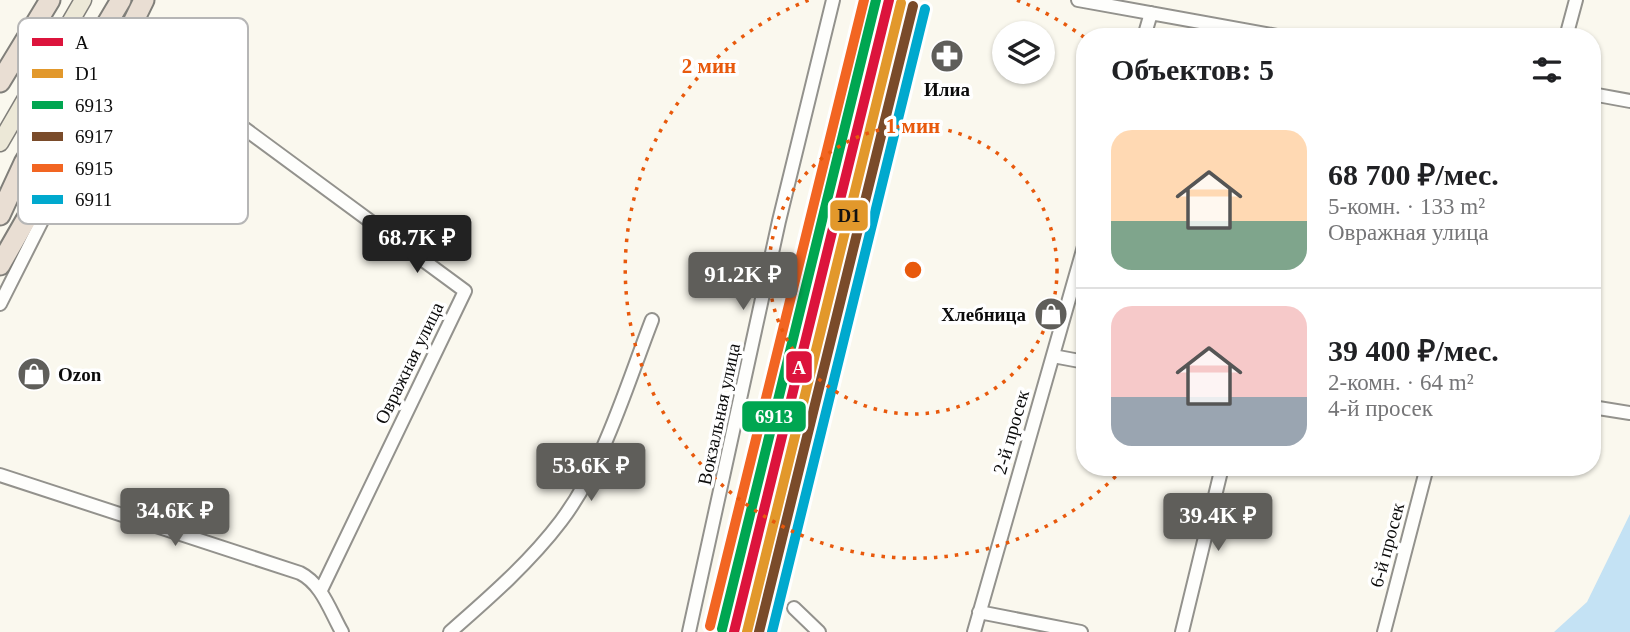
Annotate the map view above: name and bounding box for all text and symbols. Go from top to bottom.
legend [18,18,248,224]
map controls [992,21,1055,84]
button: layers [992,21,1055,84]
text: A [75,32,89,53]
pharmacy icon: Илиа [928,37,966,75]
icon: filters [1528,51,1566,89]
text: Объектов: 5 [1111,53,1274,86]
text: 2 мин [682,54,736,78]
text: D1 [75,63,98,84]
place label: Илиа [924,79,970,100]
text: 6913 [75,95,113,116]
text: 1 мин [886,114,940,138]
text: 6917 [75,126,113,147]
text: 6915 [75,158,113,179]
icon: home [1167,158,1251,242]
text: 68 700 ₽/мес. [1328,158,1499,191]
text: 6911 [75,189,112,210]
text: 5-комн. · 133 m² [1328,194,1485,219]
line badge: D1 [829,199,869,232]
text: D1 [837,205,861,226]
pin: 68.7K ₽ [352,216,482,275]
text: Овражная улица [1328,220,1489,245]
text: 68.7K ₽ [378,225,456,250]
pin: 91.2K ₽ [678,252,808,312]
centre of rings [901,258,925,282]
text: 91.2K ₽ [704,262,782,287]
shop icon: Хлебница [1032,295,1070,333]
street label: Овражная улица [370,298,448,427]
place label: Хлебница [941,304,1026,325]
icon: home [1167,334,1251,418]
text: 39 400 ₽/мес. [1328,334,1499,367]
street label: Вокзальная улица [694,341,744,487]
line badge: A [785,350,813,384]
shop icon: Ozon [15,355,53,393]
text: A [792,357,806,378]
place label: Ozon [58,364,102,385]
text: 2-комн. · 64 m² [1328,370,1474,395]
street label: 2-й просек [989,387,1033,477]
text: 4-й просек [1328,396,1433,421]
line badge: 6913 [741,400,807,433]
text: 6913 [755,406,793,427]
pin: 53.6K ₽ [526,444,656,503]
text: 53.6K ₽ [552,453,630,478]
pin: 34.6K ₽ [110,489,240,548]
pin: 39.4K ₽ [1153,494,1283,553]
text: 34.6K ₽ [136,498,214,523]
street label: 6-й просек [1366,500,1409,590]
text: 39.4K ₽ [1179,503,1257,528]

